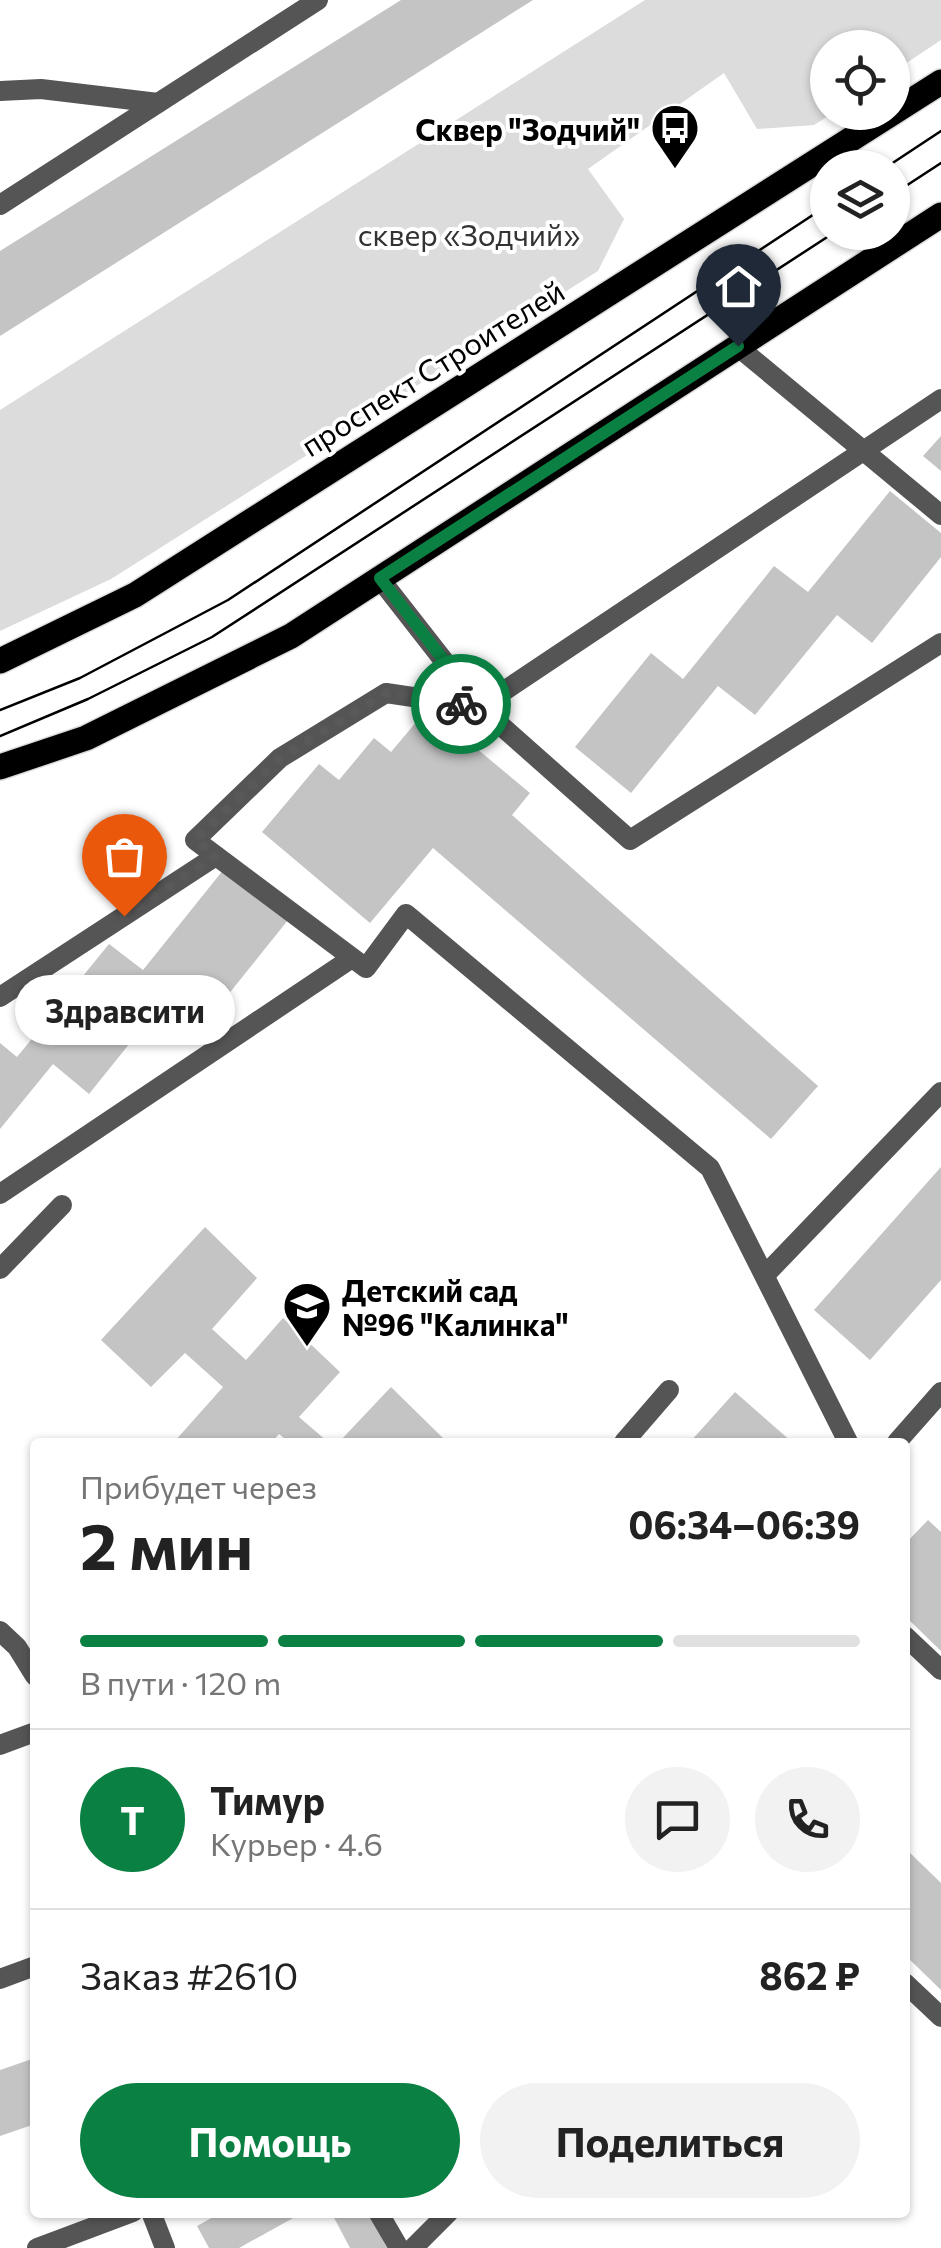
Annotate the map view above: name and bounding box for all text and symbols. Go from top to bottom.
map controls [810,30,910,250]
button: locate [810,30,910,130]
bus stop icon: Сквер "Зодчий" [649,102,701,170]
place label: Сквер "Зодчий" [415,110,640,147]
button: layers [810,150,910,250]
park label: сквер «Зодчий» [358,215,580,252]
pin [696,244,781,347]
icon: home [711,259,766,314]
street label: проспект Строителей [294,271,570,463]
courier [411,654,511,754]
icon: bike [434,677,489,732]
pin [82,814,167,917]
icon: bag [97,829,152,884]
callout: Здравсити [14,976,234,1046]
text: Здравсити [45,990,205,1030]
place label: Детский сад №96 "Калинка" [342,1271,568,1342]
school or university icon: Детский сад №96 "Калинка" [281,1280,333,1348]
text: Прибудет через [80,1466,317,1506]
text: 06:34–06:39 [628,1500,860,1547]
text: 2 мин [80,1504,253,1583]
text: В пути · 120 m [80,1662,281,1702]
button: chat [625,1767,730,1872]
button: phone [755,1767,860,1872]
text: Тимур [210,1776,325,1823]
text: Т [120,1796,145,1843]
text: Курьер · 4.6 [210,1823,383,1863]
text: Заказ #2610 [80,1951,298,1998]
text: 862 ₽ [759,1951,860,1998]
button: Помощь [80,2083,460,2198]
button: Поделиться [480,2083,860,2198]

